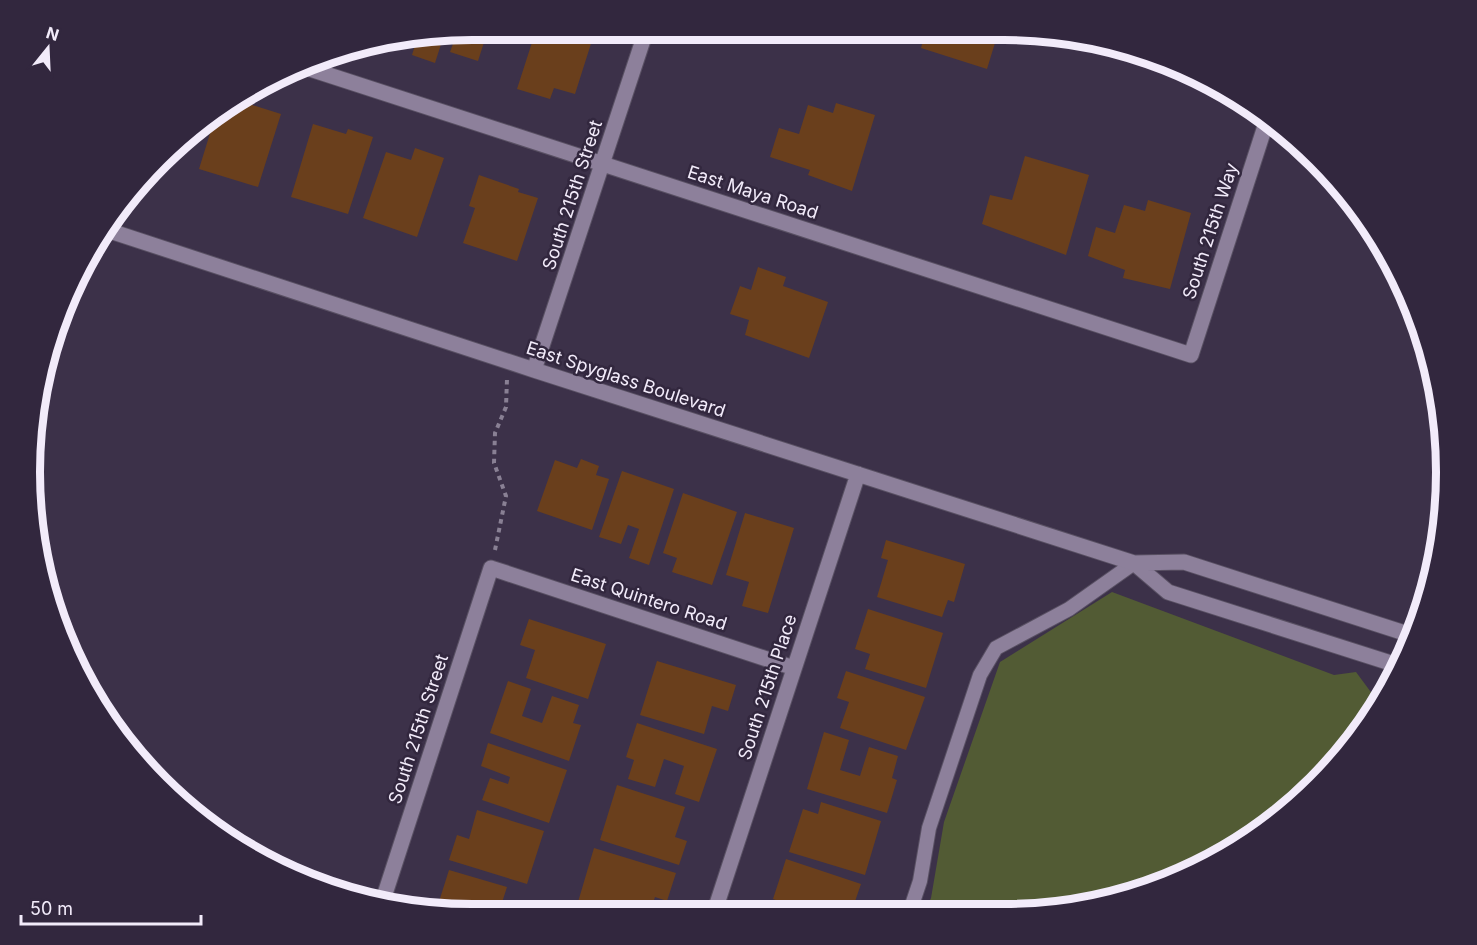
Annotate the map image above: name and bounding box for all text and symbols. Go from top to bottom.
north arrow [18,18,78,78]
text: N [44,22,62,45]
street label: South 215th Street [538,117,606,273]
street label: South 215th Way [1178,160,1242,302]
street label: East Maya Road [685,161,821,223]
street label: East Spyglass Boulevard [524,337,728,421]
street label: East Quintero Road [568,564,730,634]
street label: South 215th Place [734,611,800,763]
street label: South 215th Street [384,651,452,807]
scale bar [21,888,201,926]
text: 50 m [30,898,73,919]

